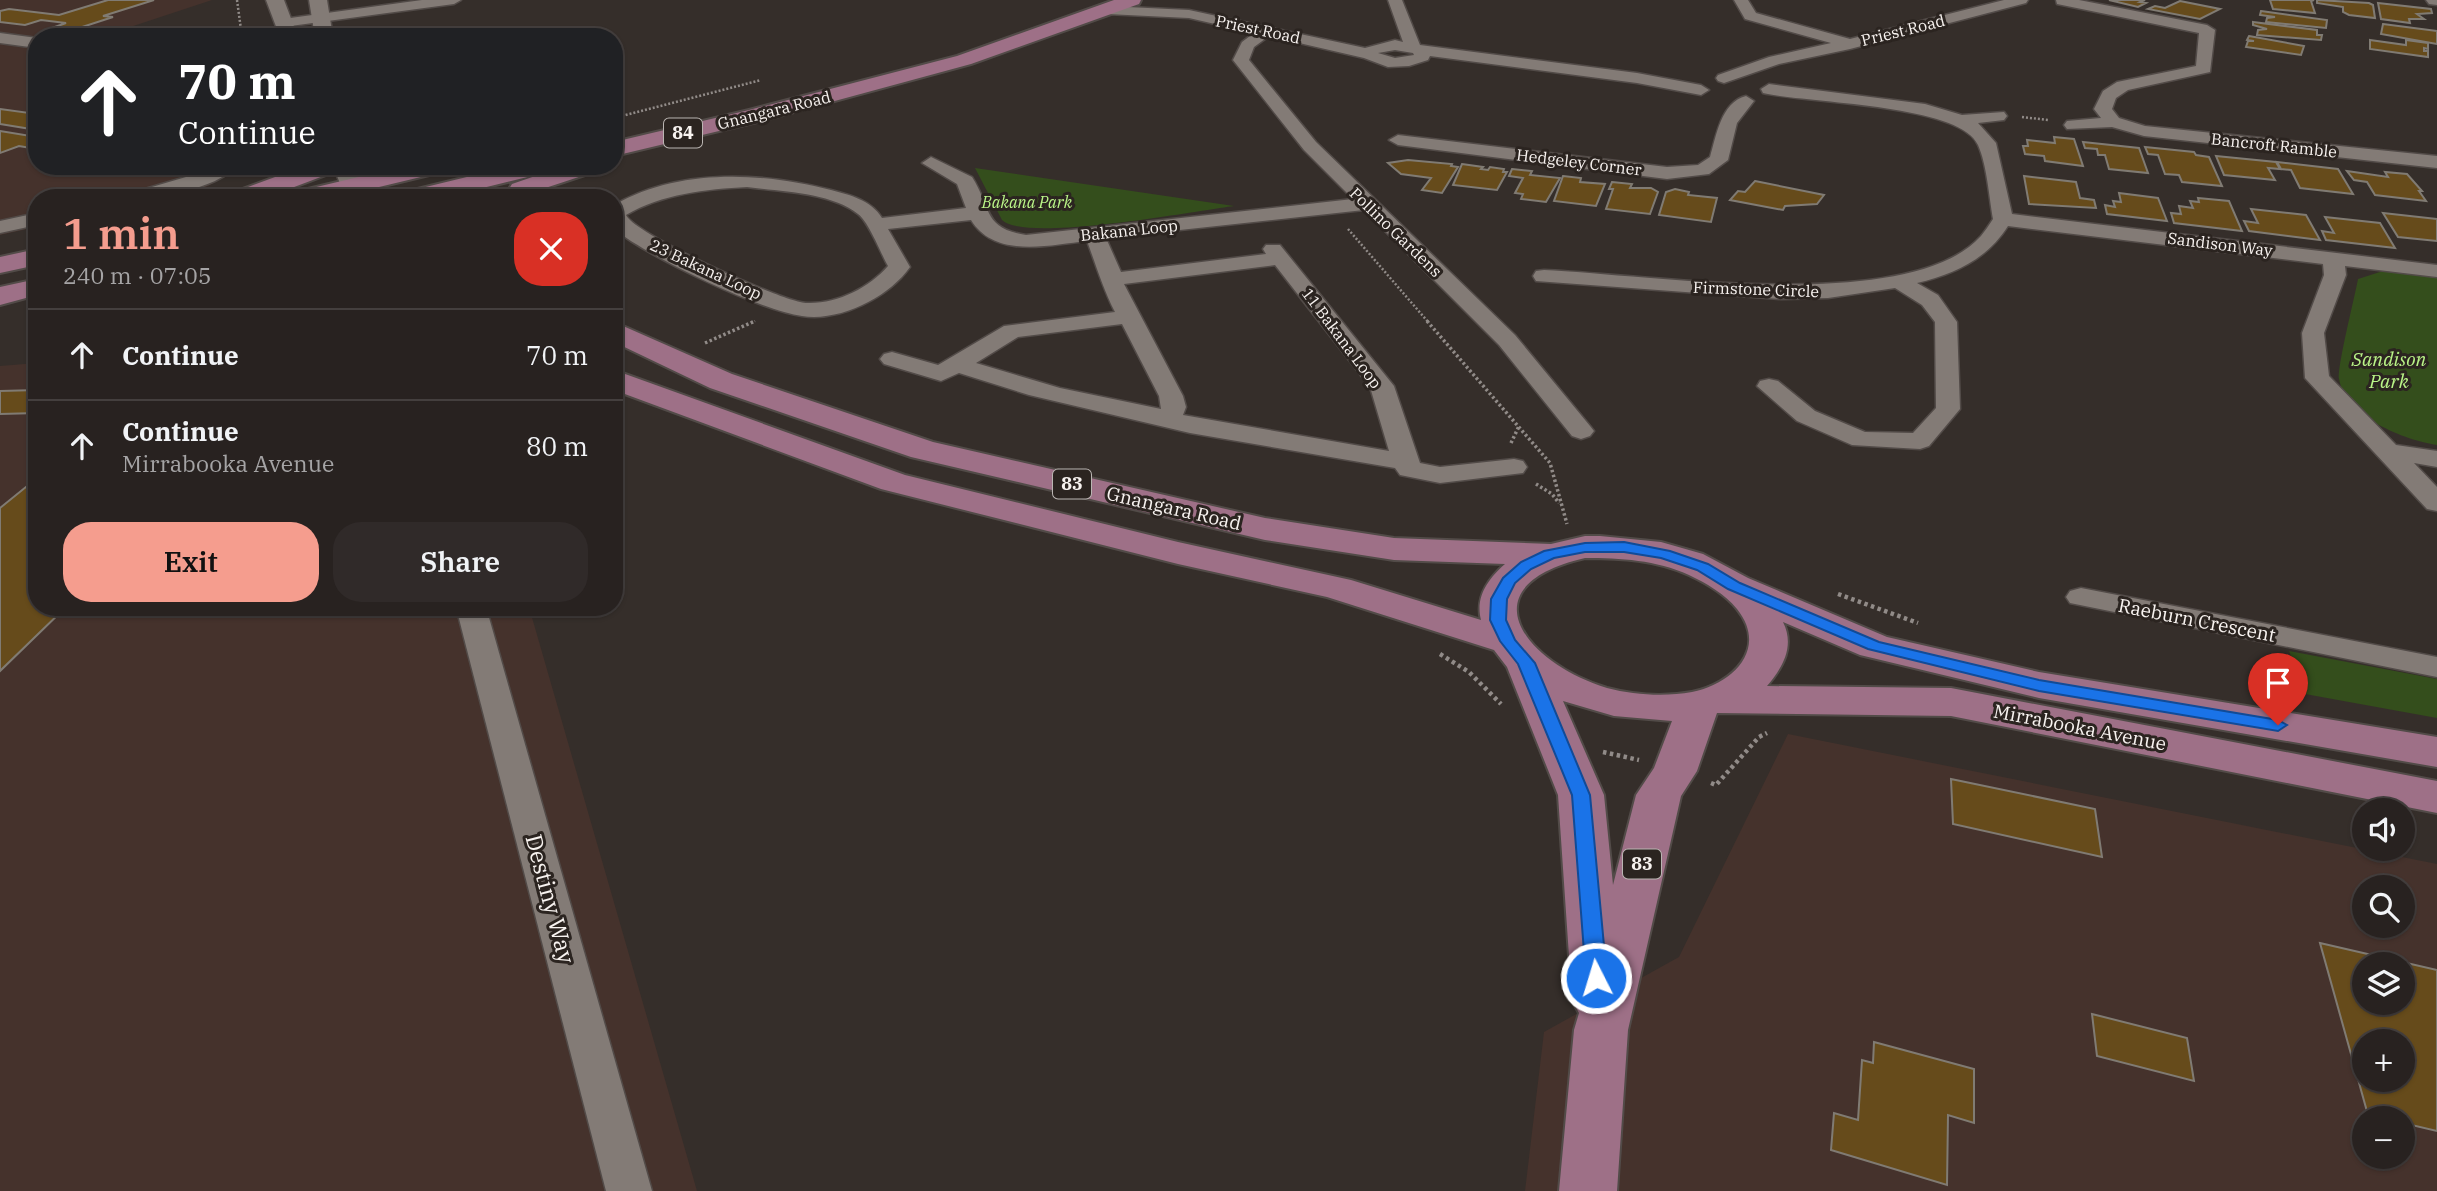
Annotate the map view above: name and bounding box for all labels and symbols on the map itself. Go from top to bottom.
street label: Priest Road [1214,10,1302,48]
street label: Priest Road [1859,10,1947,50]
street label: Gnangara Road [715,86,833,134]
road number: 84 [664,118,702,148]
street label: Bancroft Ramble [2210,128,2338,162]
street label: Hedgeley Corner [1515,144,1643,180]
street label: Pollino Gardens [1346,183,1446,281]
park label: Bakana Park [981,192,1073,212]
street label: Bakana Loop [1079,215,1179,245]
street label: Sandison Way [2166,228,2274,260]
street label: 23 Bakana Loop [647,234,765,304]
street label: Firmstone Circle [1693,277,1819,301]
street label: 11 Bakana Loop [1298,284,1386,392]
park label: Sandison Park [2351,347,2427,393]
road number: 83 [1053,470,1091,498]
street label: Gnangara Road [1104,481,1244,535]
street label: Raeburn Crescent [2116,593,2278,647]
pin [2248,653,2308,725]
street label: Mirrabooka Avenue [1992,698,2168,756]
street label: Destiny Way [519,831,583,967]
road number: 83 [1623,850,1661,878]
position arrow [1559,941,1633,1015]

